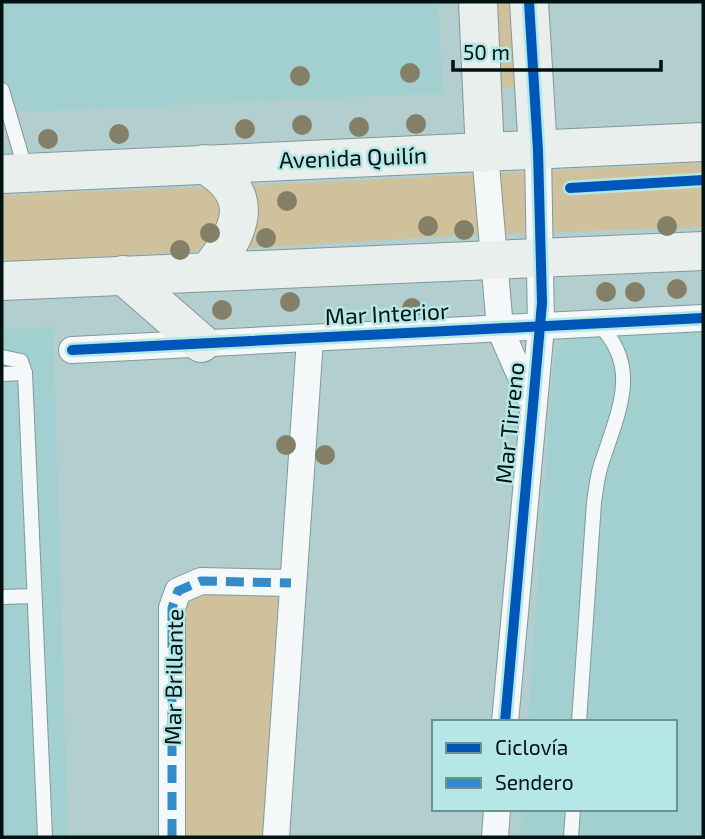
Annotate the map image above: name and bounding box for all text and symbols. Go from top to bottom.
scale bar [453,28,661,72]
text: 50 m [463,39,510,64]
street label: Avenida Quilín [278,140,428,174]
street label: Mar Interior [324,296,450,330]
street label: Mar Tirreno [489,361,529,485]
street label: Mar Brillante [158,608,188,746]
legend [432,720,677,811]
text: Ciclovía [495,734,568,759]
text: Sendero [495,769,574,794]

